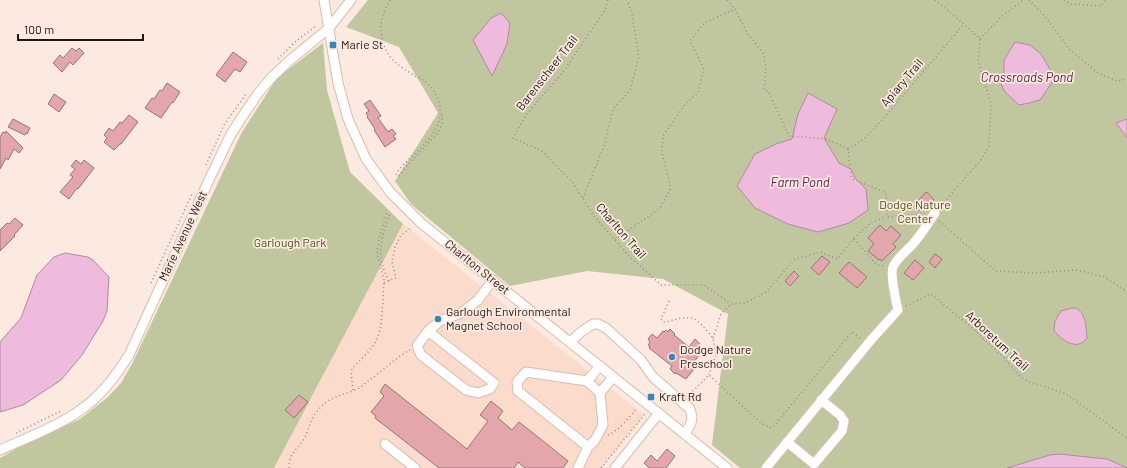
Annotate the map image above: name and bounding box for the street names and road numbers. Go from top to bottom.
street label: Barenscheer Trail [513,32,580,113]
street label: Apiary Trail [877,56,925,109]
street label: Marie Avenue West [155,188,209,283]
street label: Charlton Trail [594,200,650,261]
street label: Charlton Street [442,236,513,297]
street label: Arboretum Trail [963,308,1032,373]

